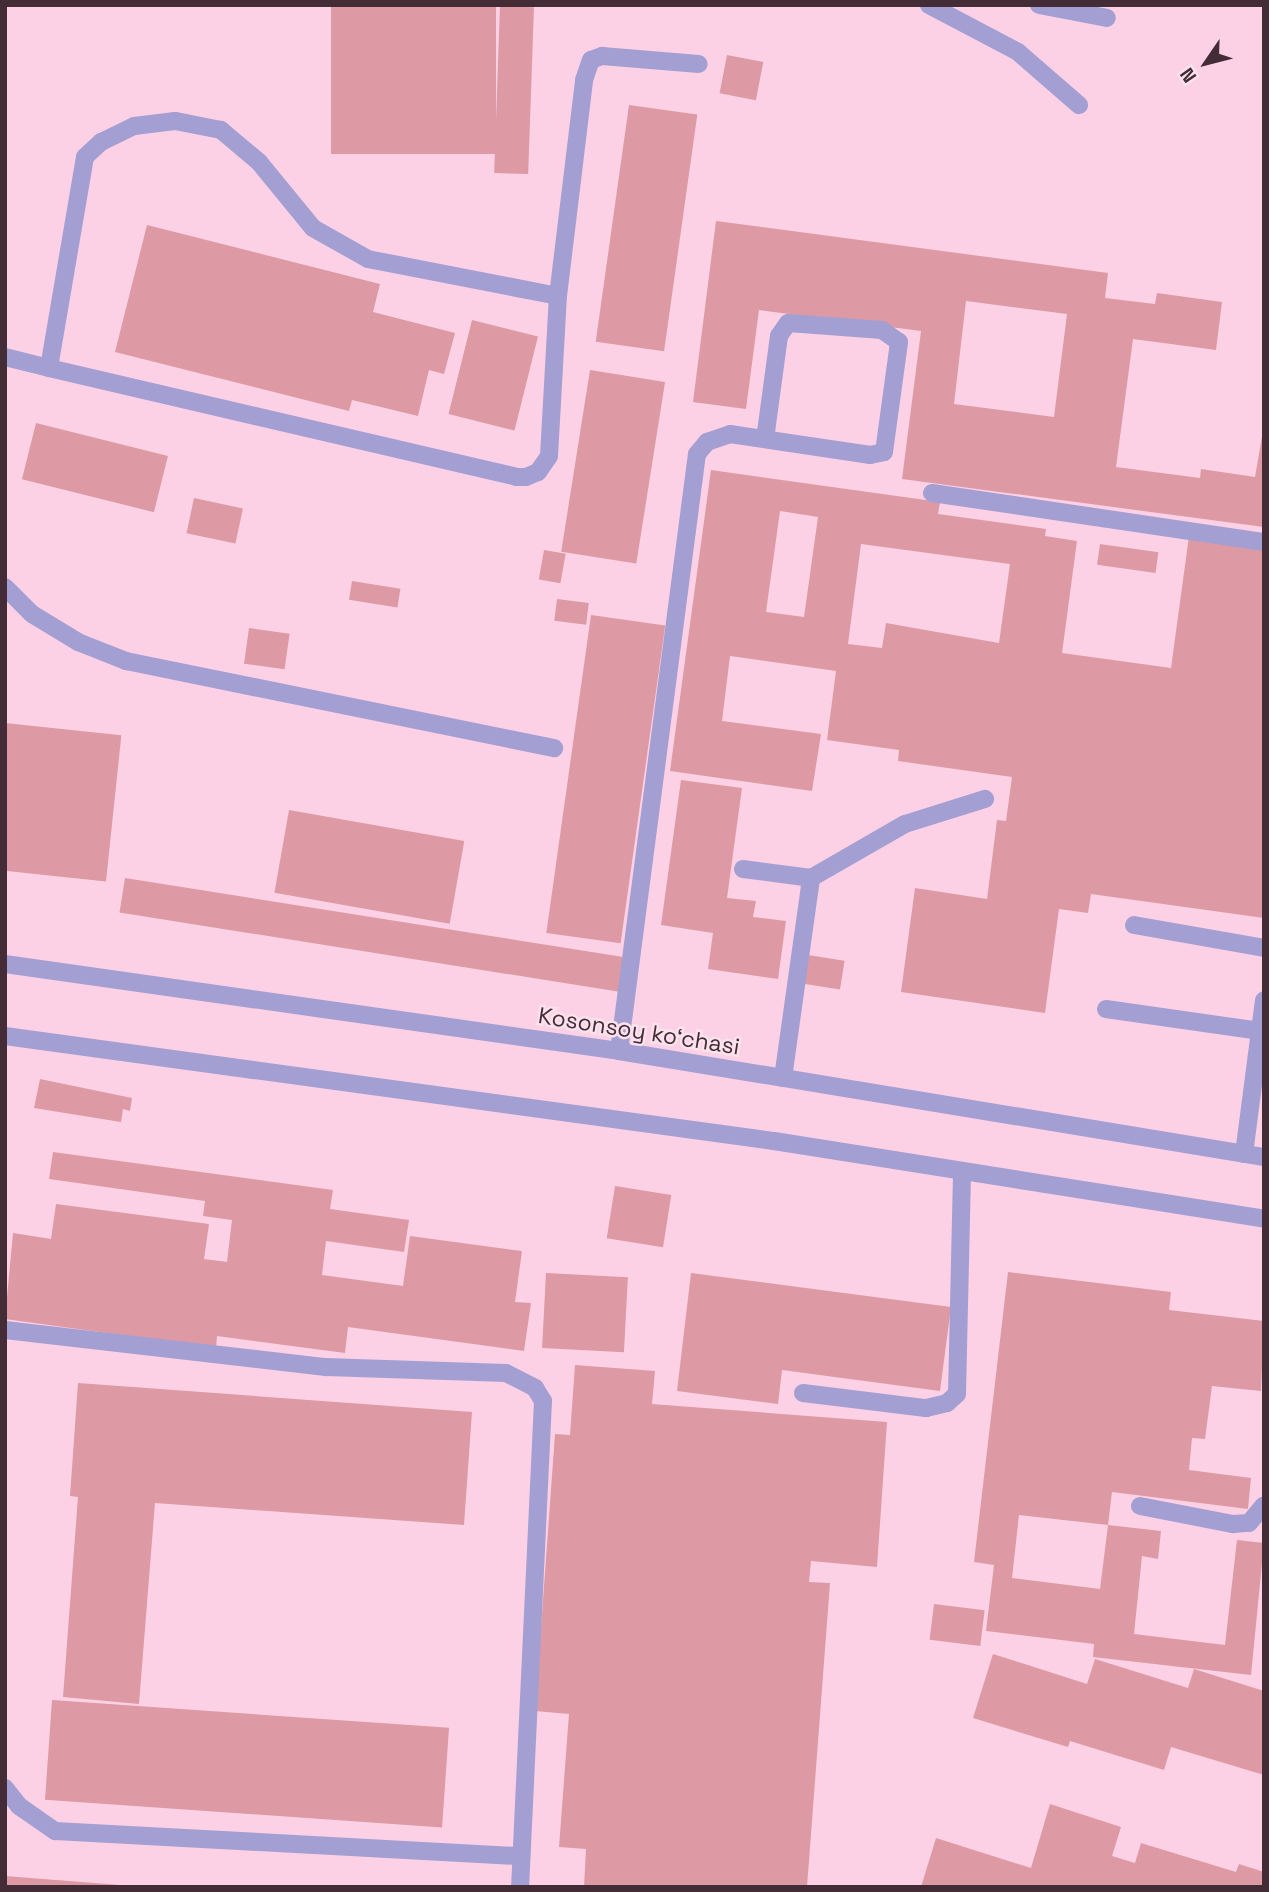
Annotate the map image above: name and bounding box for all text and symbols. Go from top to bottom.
north arrow [1171,28,1241,98]
text: N [1175,63,1202,88]
street label: Kosonsoy koʻchasi [536,1001,742,1061]

